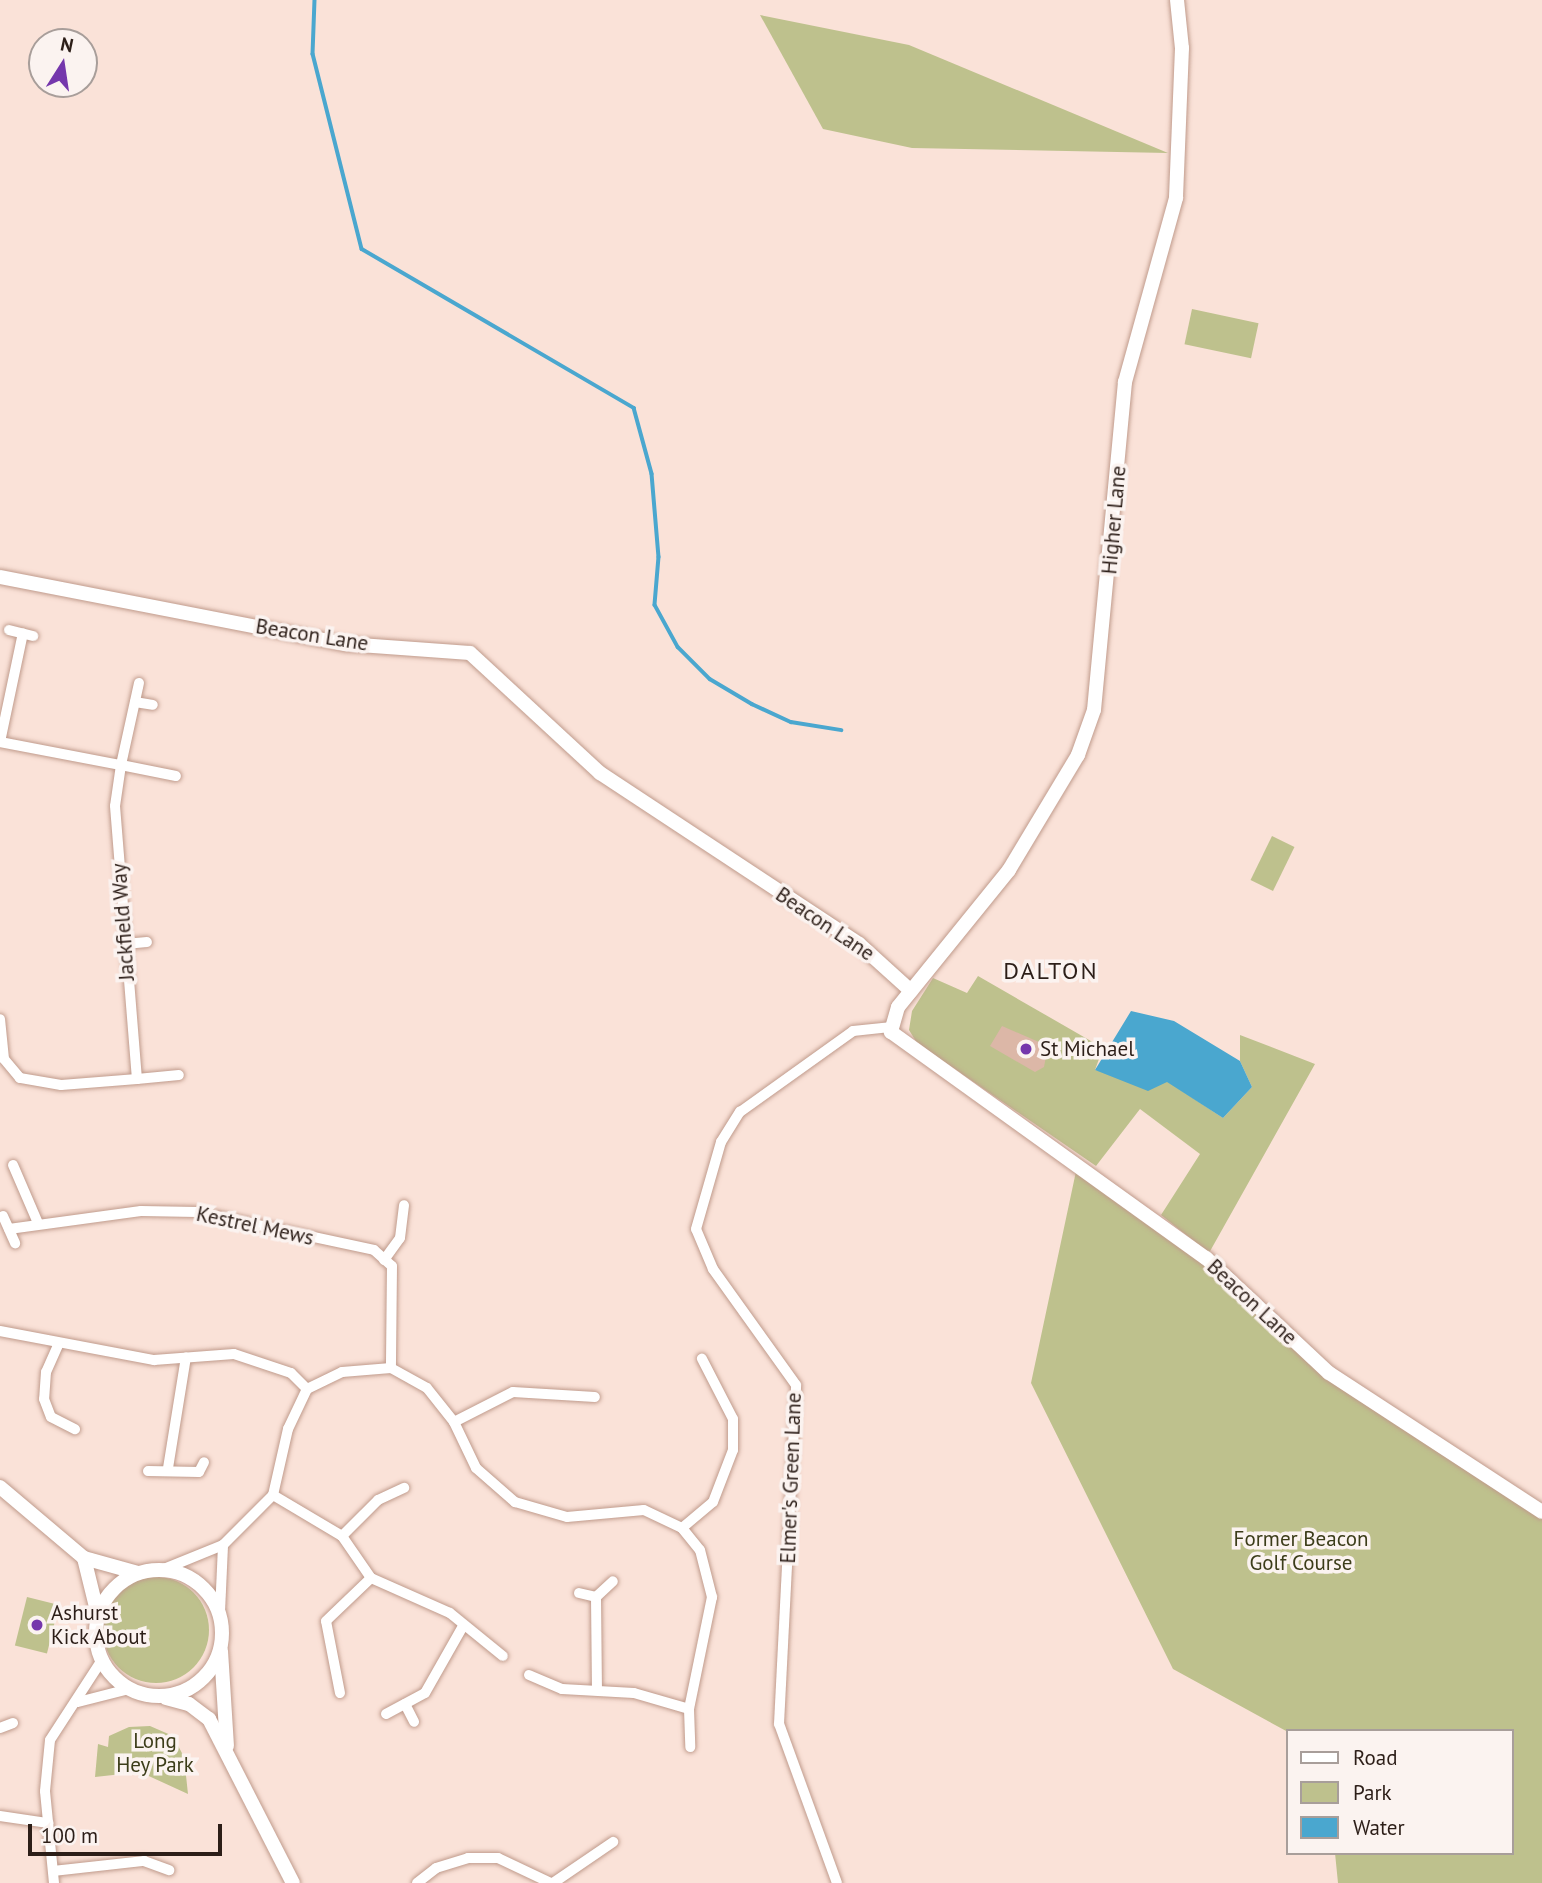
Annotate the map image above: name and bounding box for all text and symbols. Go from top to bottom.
north arrow [28,28,98,98]
text: N [58,31,76,57]
street label: Higher Lane [1097,465,1131,575]
street label: Beacon Lane [254,614,370,656]
street label: Jackfield Way [106,862,140,982]
street label: Beacon Lane [771,882,879,966]
district label: DALTON [1004,957,1098,985]
place label: St Michael [1040,1036,1134,1062]
marker: St Michael [1018,1041,1034,1057]
street label: Kestrel Mews [194,1201,316,1251]
street label: Beacon Lane [1202,1254,1302,1350]
street label: Elmer's Green Lane [775,1392,807,1564]
park label: Former Beacon Golf Course [1234,1526,1368,1576]
place label: Ashurst Kick About [51,1600,148,1650]
marker: Ashurst Kick About [29,1617,45,1633]
park label: Long Hey Park [116,1728,194,1778]
legend [1286,1729,1514,1855]
text: Road [1353,1744,1397,1771]
text: Park [1353,1779,1392,1806]
scale bar [32,1810,226,1854]
text: Water [1353,1814,1405,1841]
text: 100 m [41,1822,98,1849]

